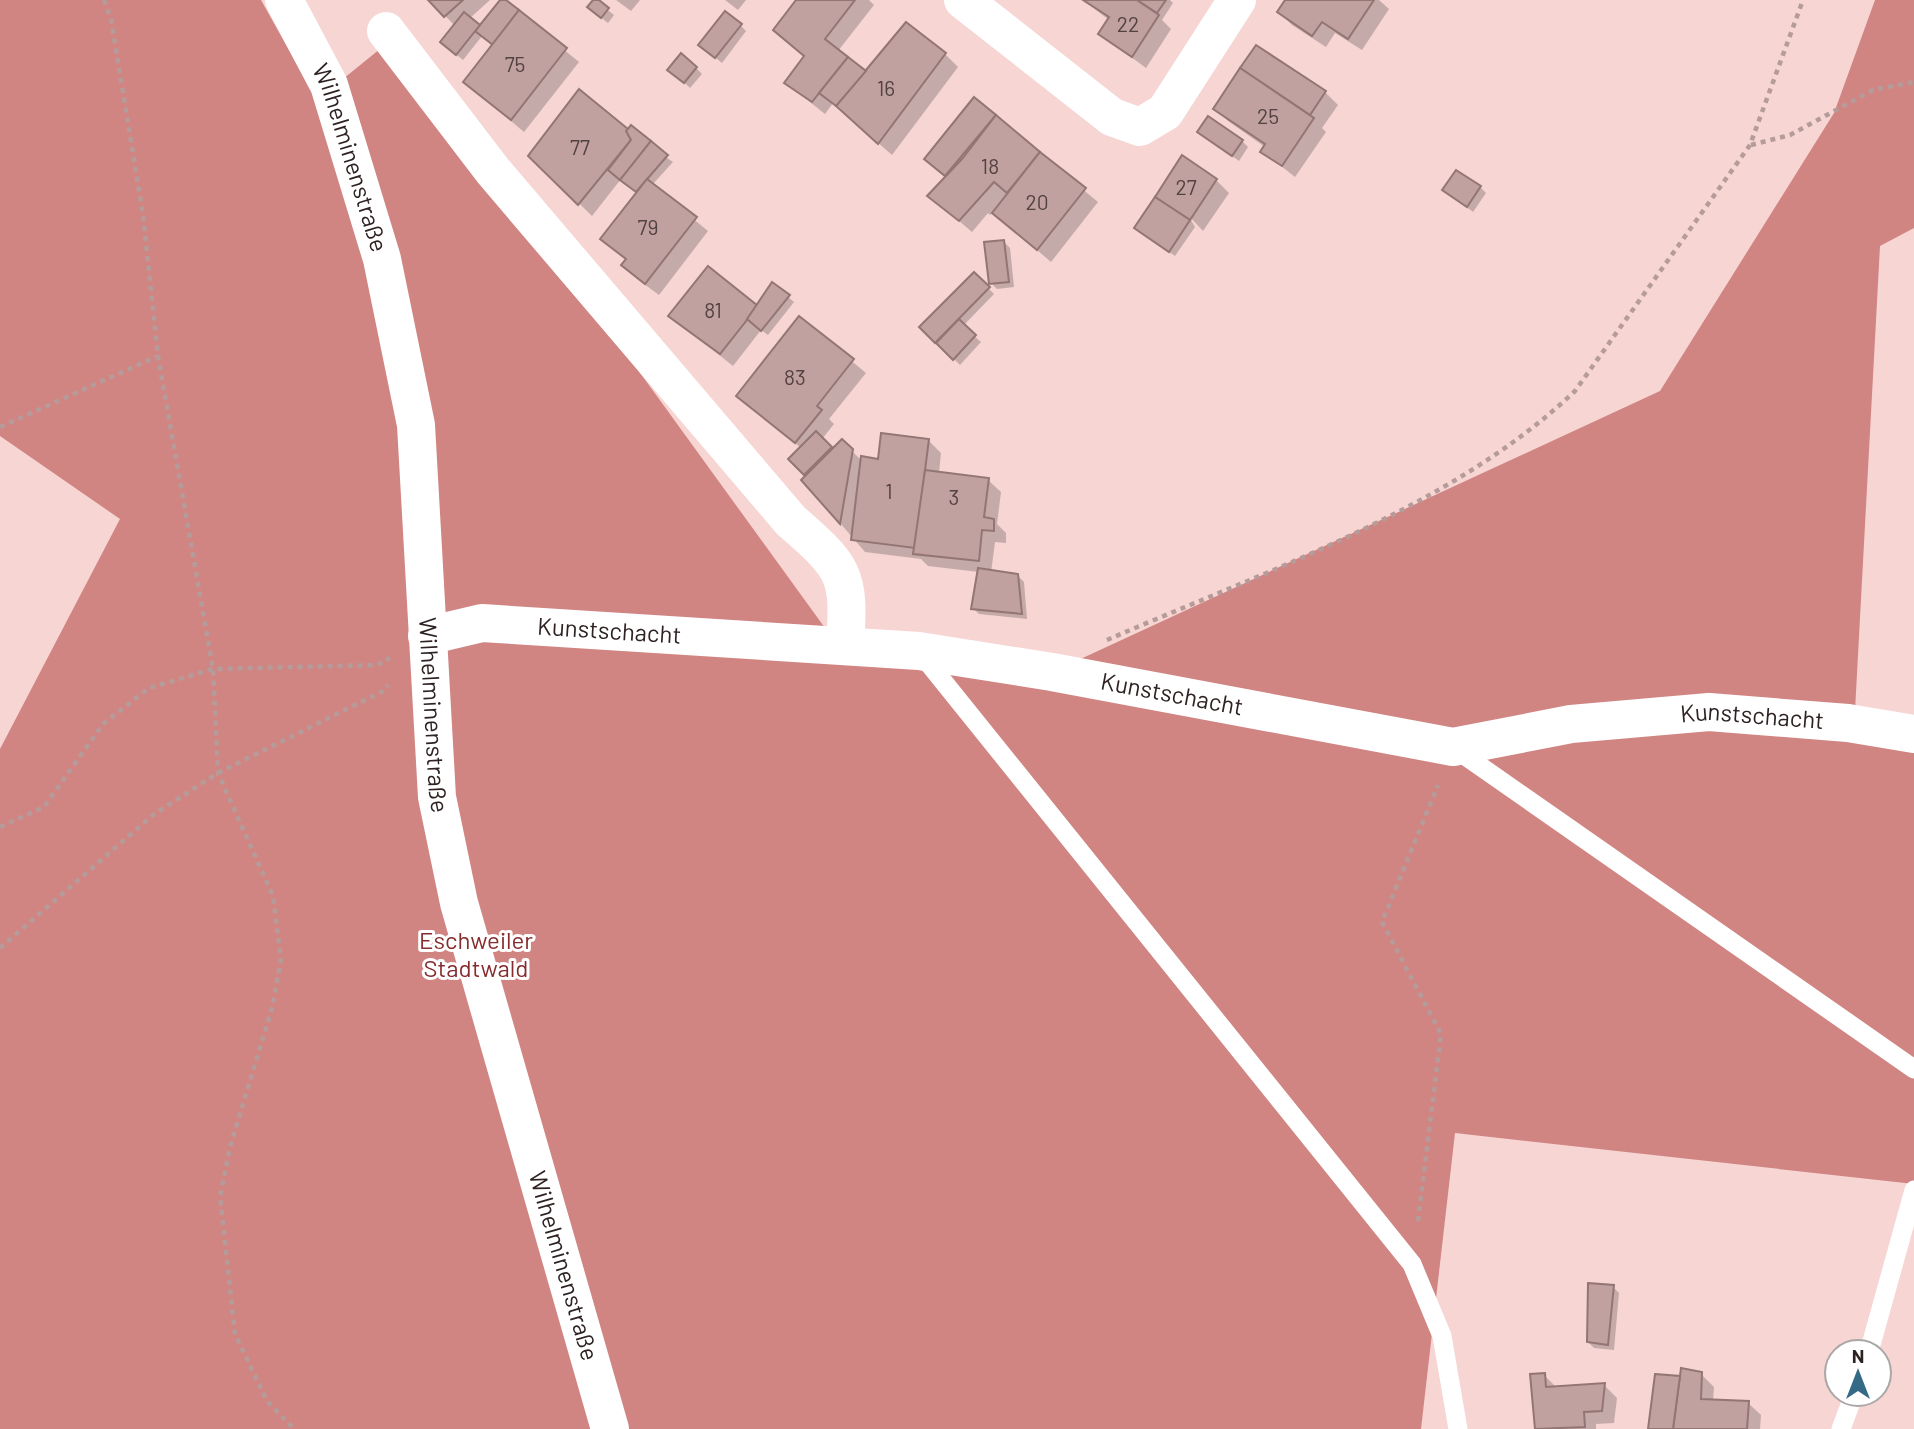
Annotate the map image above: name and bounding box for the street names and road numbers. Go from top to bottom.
street label: Wilhelminenstraße [307,58,395,255]
street label: Kunstschacht [536,611,682,649]
street label: Wilhelminenstraße [414,616,456,815]
street label: Kunstschacht [1099,665,1246,720]
street label: Kunstschacht [1679,696,1825,734]
street label: Wilhelminenstraße [524,1167,606,1364]

